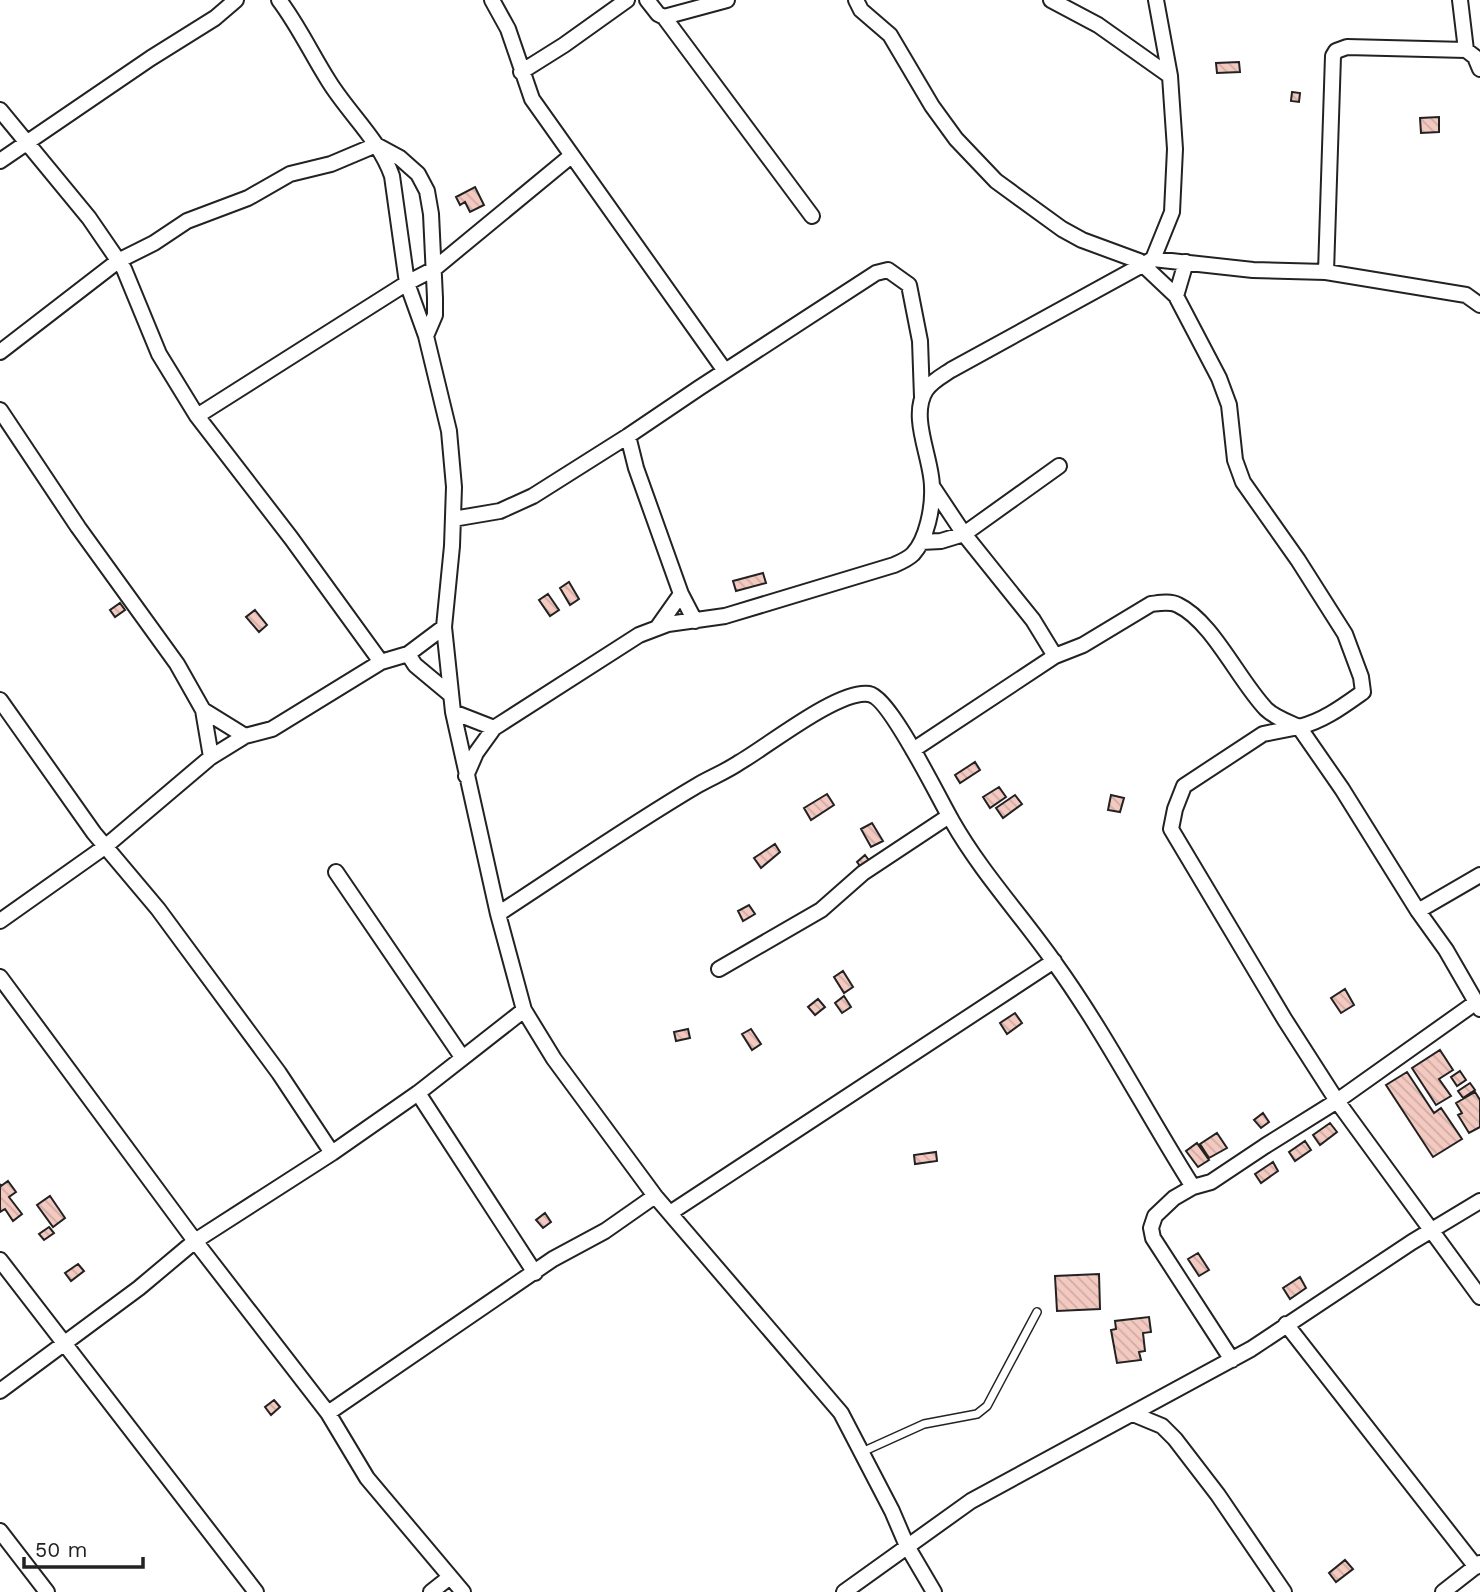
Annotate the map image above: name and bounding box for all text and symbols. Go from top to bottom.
scale bar [24,1526,144,1570]
text: 50 m [35,1537,87,1562]

